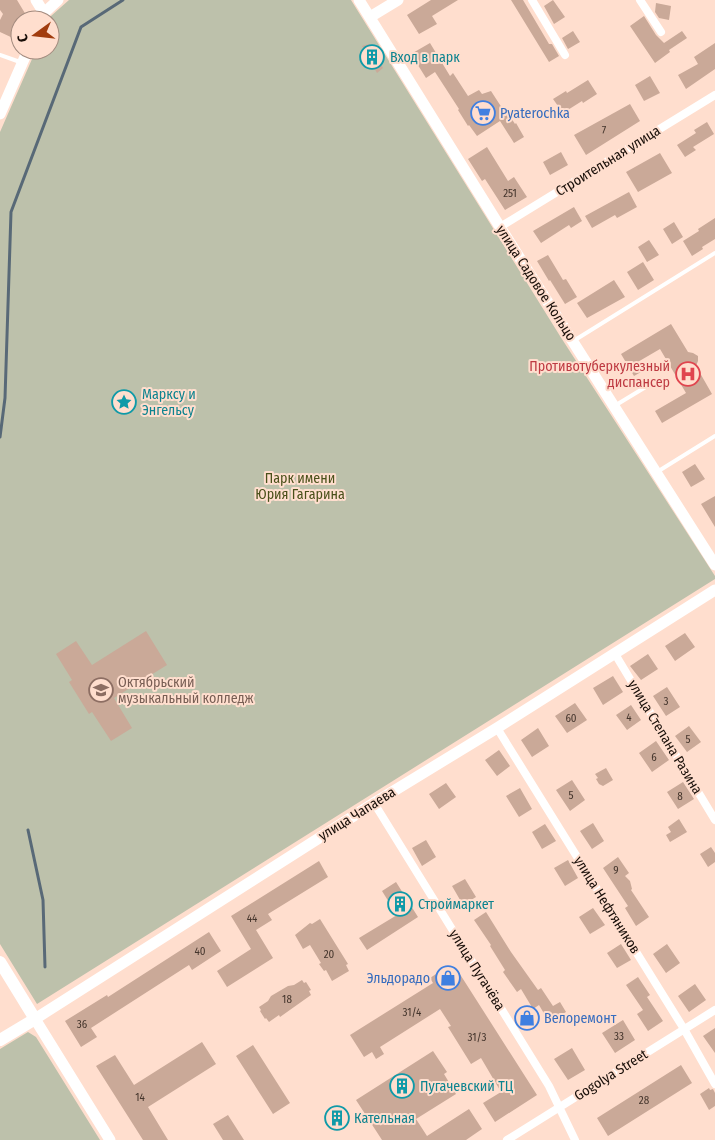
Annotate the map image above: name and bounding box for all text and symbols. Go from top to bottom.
north arrow [10,10,60,60]
text: С [14,32,32,44]
building icon: Вход в парк [359,44,385,70]
place label: Вход в парк [390,49,460,66]
supermarket icon: Pyaterochka [470,100,496,126]
place label: Pyaterochka [500,105,570,122]
street label: Строительная улица [553,122,663,200]
house number: 7 [602,124,607,137]
house number: 251 [503,187,517,200]
street label: улица Садовое Кольцо [492,222,580,344]
place label: Противотуберкулезный диспансер [529,358,670,391]
hospital icon: Противотуберкулезный диспансер [675,361,701,387]
place label: Марксу и Энгельсу [142,386,196,419]
place icon: Марксу и Энгельсу [111,389,137,415]
park label: Парк имени Юрия Гагарина [255,470,345,503]
place label: Октябрьский музыкальный колледж [118,674,253,707]
school or university icon: Октябрьский музыкальный колледж [88,677,114,703]
street label: улица Степана Разина [624,677,706,797]
house number: 3 [664,695,669,708]
house number: 4 [626,711,632,724]
house number: 60 [565,712,577,725]
house number: 5 [685,733,691,746]
house number: 6 [651,751,657,764]
street label: улица Чапаева [315,783,399,844]
house number: 5 [568,789,574,802]
house number: 8 [677,790,683,803]
street label: улица Нефтяников [570,853,644,957]
house number: 9 [613,864,619,877]
building icon: Строймаркет [387,891,413,917]
place label: Строймаркет [418,896,494,913]
house number: 44 [247,912,258,925]
street label: улица Пугачёва [445,926,509,1014]
house number: 40 [194,945,206,958]
house number: 20 [324,948,335,961]
shop icon: Эльдорадо [435,965,461,991]
place label: Эльдорадо [367,970,430,987]
house number: 18 [282,993,292,1006]
shop icon: Велоремонт [514,1005,540,1031]
house number: 31/4 [403,1006,422,1019]
place label: Велоремонт [544,1010,617,1027]
house number: 36 [77,1018,88,1031]
house number: 33 [614,1030,624,1043]
house number: 31/3 [468,1031,486,1044]
street label: Gogolya Street [571,1046,651,1104]
building icon: Пугачевский ТЦ [389,1073,415,1099]
place label: Пугачевский ТЦ [420,1078,514,1095]
house number: 14 [135,1091,145,1104]
house number: 28 [639,1094,650,1107]
building icon: Кательная [324,1105,350,1131]
place label: Кательная [354,1110,415,1127]

